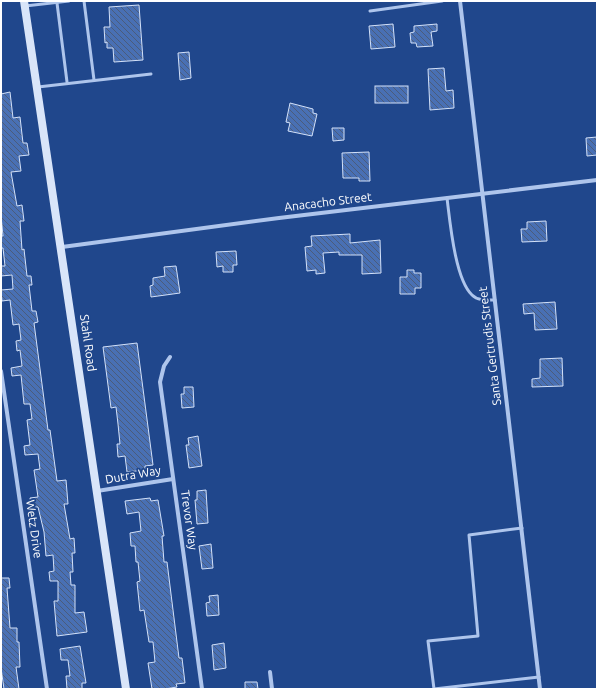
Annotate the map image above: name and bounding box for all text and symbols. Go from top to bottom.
street label: Anacacho Street [283,190,373,213]
street label: Santa Gertrudis Street [476,286,503,406]
street label: Stahl Road [78,314,99,372]
street label: Dutra Way [104,463,162,486]
street label: Trevor Way [179,489,200,551]
street label: Wetz Drive [24,499,45,559]

